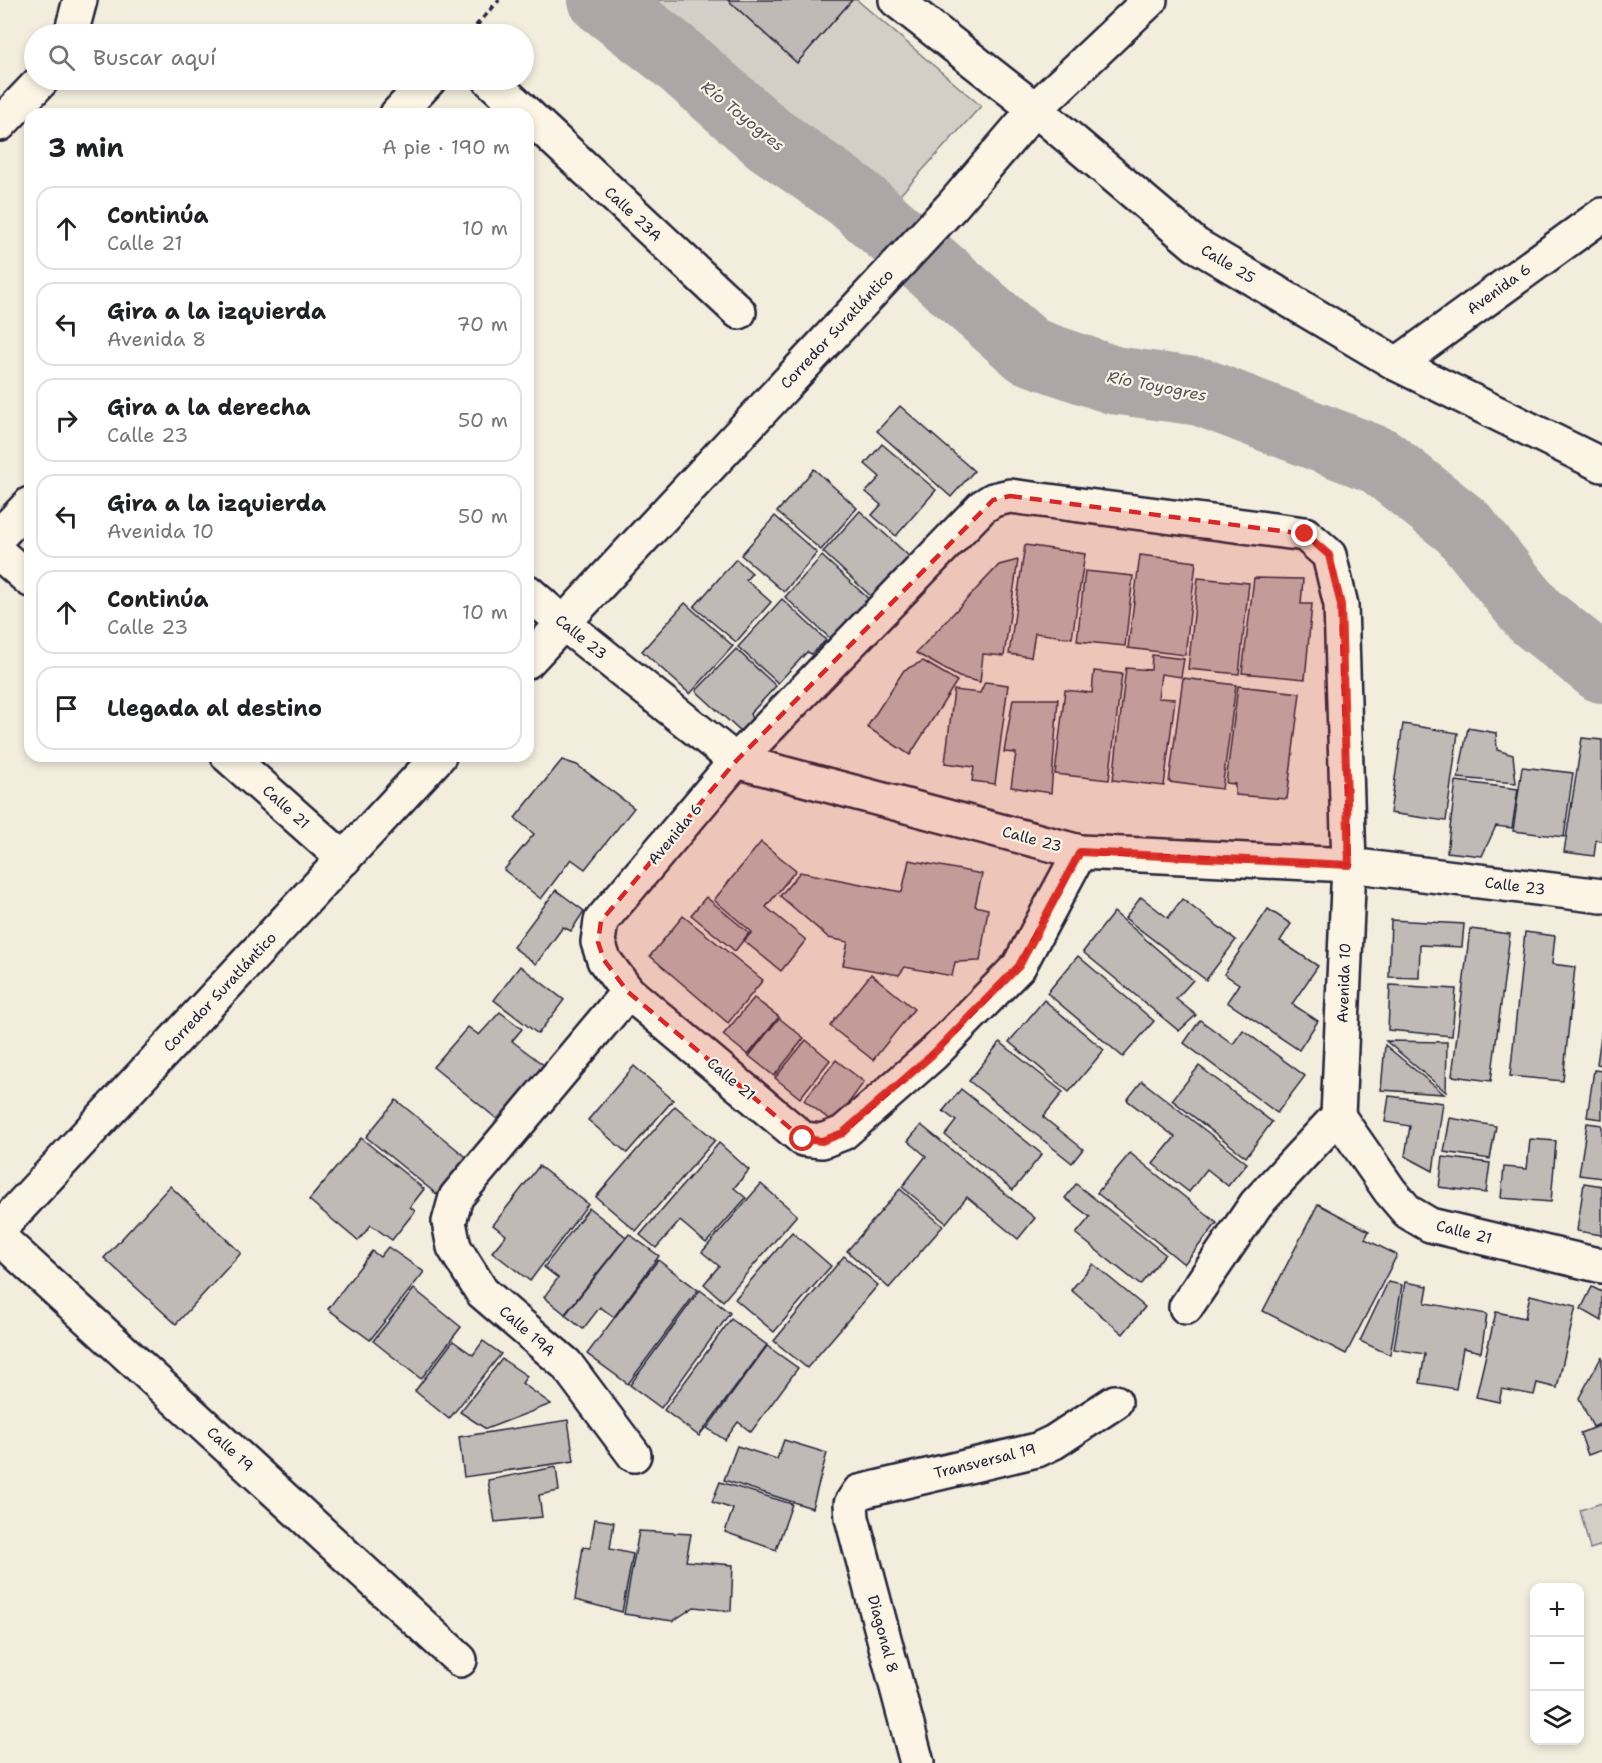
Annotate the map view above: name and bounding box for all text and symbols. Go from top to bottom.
search box [24,24,534,90]
icon: search [45,41,78,74]
text: Buscar aquí [93,43,216,72]
water label: Río Toyogres [697,76,789,156]
text: 3 min [48,130,124,165]
text: A pie · 190 m [382,134,510,160]
street label: Calle 23A [600,182,666,246]
text: Continúa [107,201,209,230]
icon: ahead [50,212,83,245]
text: 10 m [462,215,508,241]
text: Calle 21 [107,230,183,256]
street label: Calle 25 [1197,240,1259,288]
street label: Avenida 6 [1463,259,1535,319]
street label: Corredor Suratlántico [776,265,898,393]
text: Gira a la izquierda [107,297,326,326]
icon: left [50,308,83,341]
text: 70 m [456,311,508,337]
text: Avenida 8 [107,326,206,352]
water label: Río Toyogres [1106,366,1209,406]
text: Gira a la derecha [107,393,311,422]
icon: right [50,404,83,437]
text: 50 m [458,407,508,433]
text: Calle 23 [107,422,188,448]
text: Gira a la izquierda [107,489,326,518]
icon: left [50,500,83,533]
text: 50 m [458,503,508,529]
text: Avenida 10 [107,518,214,544]
route end [1291,520,1317,546]
text: Continúa [107,585,209,614]
icon: ahead [50,596,83,629]
text: 10 m [462,599,508,625]
street label: Calle 23 [551,610,611,664]
text: Calle 23 [107,614,188,640]
icon: arrive [50,692,83,725]
text: Llegada al destino [107,694,322,723]
street label: Calle 21 [258,781,314,833]
street label: Avenida 6 [643,799,707,869]
street label: Calle 23 [1000,821,1064,857]
street label: Calle 23 [1484,872,1546,900]
street label: Corredor Suratlántico [159,928,281,1056]
street label: Avenida 10 [1333,943,1355,1023]
street label: Calle 21 [703,1053,759,1105]
route start [789,1125,815,1151]
street label: Calle 21 [1434,1215,1494,1249]
street label: Calle 19A [495,1301,559,1361]
street label: Calle 19 [202,1422,258,1476]
street label: Transversal 19 [932,1439,1038,1483]
map controls [1530,1583,1584,1745]
button: + [1530,1583,1584,1637]
street label: Diagonal 8 [863,1593,903,1675]
button: − [1530,1637,1584,1691]
button: layers [1530,1691,1584,1745]

